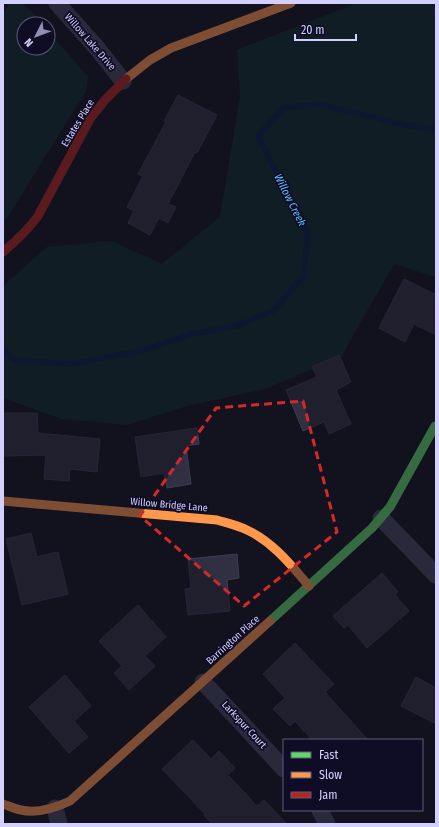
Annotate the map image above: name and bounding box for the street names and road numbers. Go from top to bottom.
street label: Willow Lake Drive [62,11,118,73]
street label: Estates Place [59,97,97,149]
street label: Willow Bridge Lane [130,496,208,514]
street label: Barrington Place [204,613,262,667]
street label: Larkspur Court [219,699,269,752]

